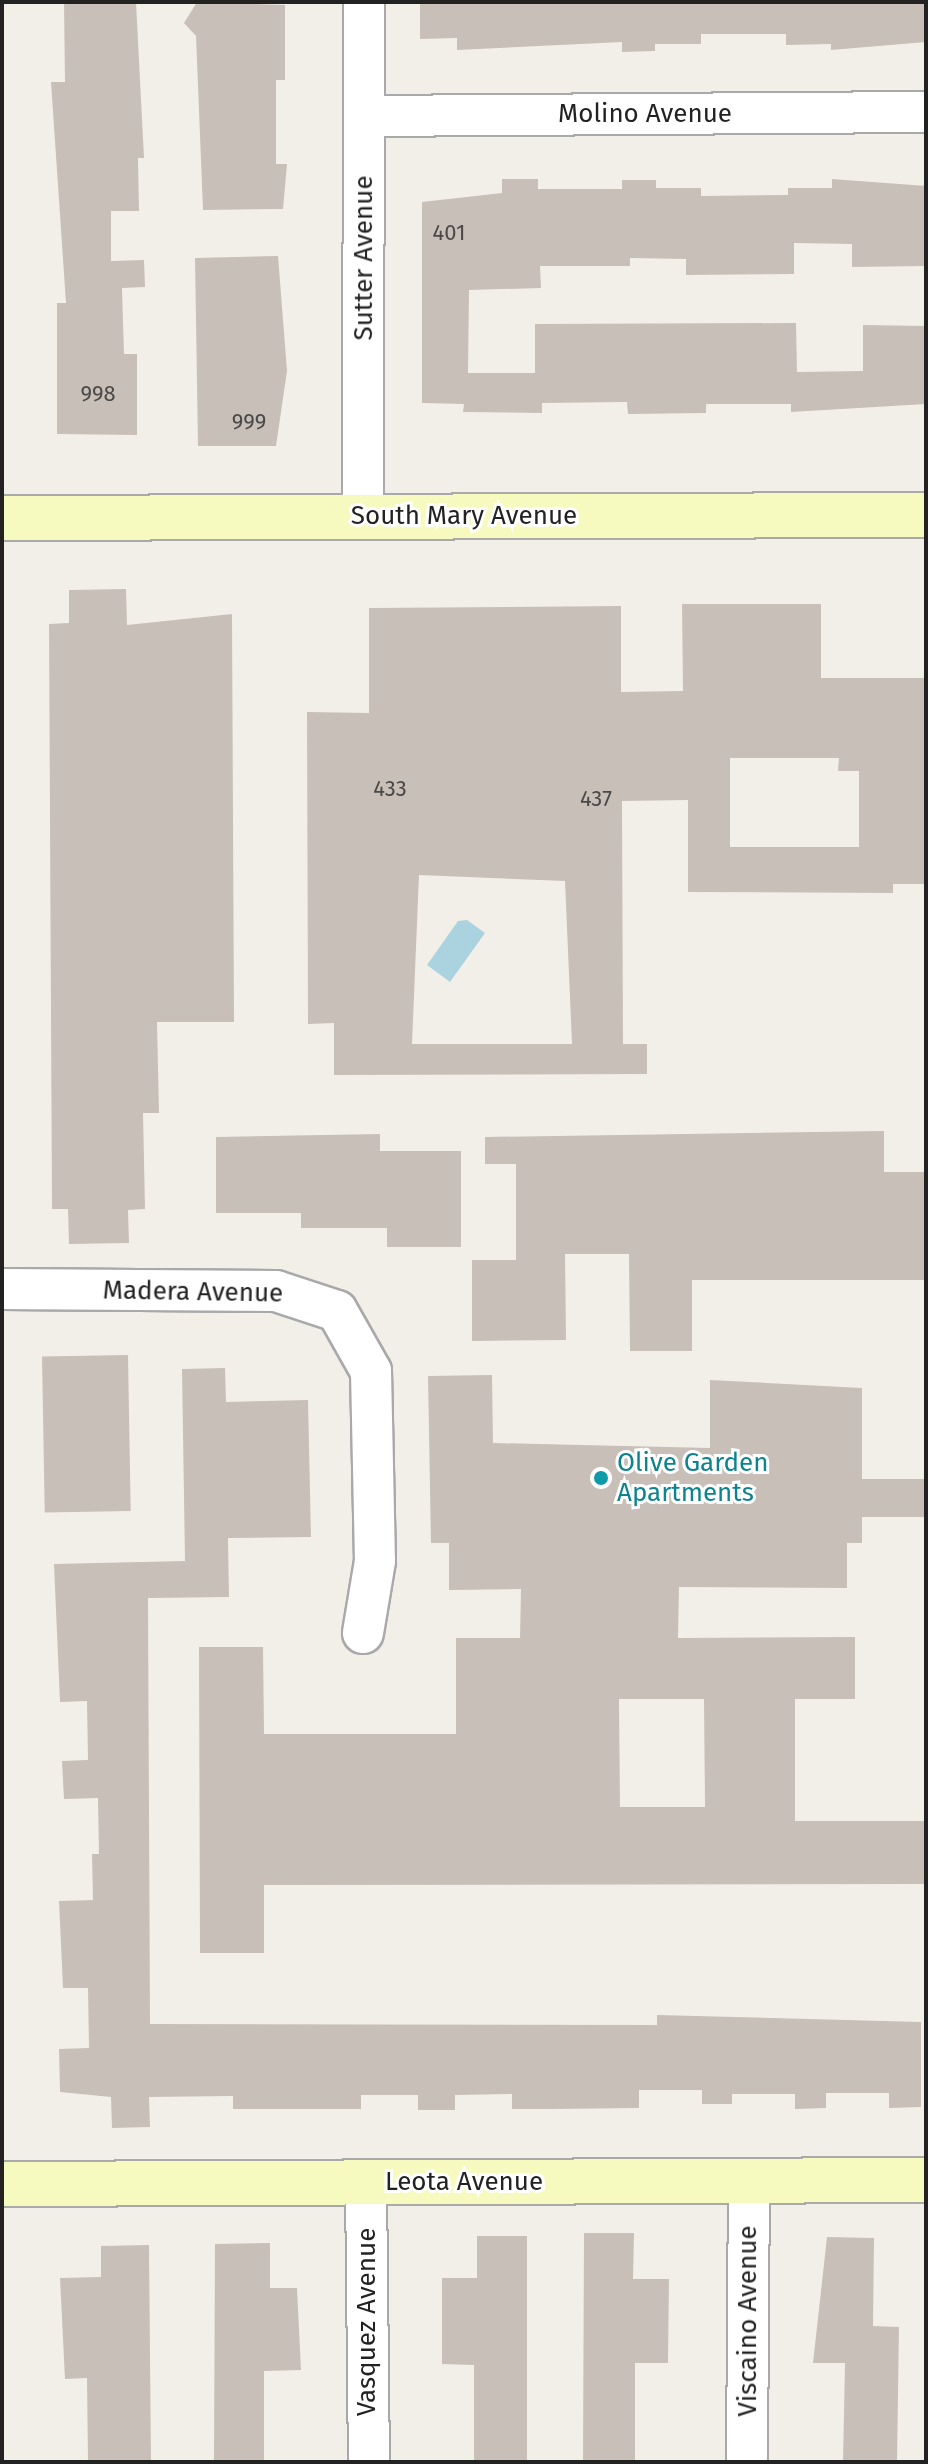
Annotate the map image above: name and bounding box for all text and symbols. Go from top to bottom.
street label: Molino Avenue [558,98,732,130]
street label: Sutter Avenue [348,175,380,341]
house number: 401 [433,220,465,246]
house number: 998 [80,381,116,407]
house number: 999 [232,409,266,435]
street label: South Mary Avenue [351,500,577,532]
house number: 433 [373,776,407,802]
house number: 437 [580,786,612,812]
street label: Madera Avenue [102,1275,284,1309]
place label: Olive Garden Apartments [617,1447,768,1508]
marker: Olive Garden Apartments [592,1469,610,1487]
street label: Leota Avenue [385,2166,543,2198]
street label: Viscaino Avenue [732,2225,764,2417]
street label: Vasquez Avenue [351,2228,383,2416]

